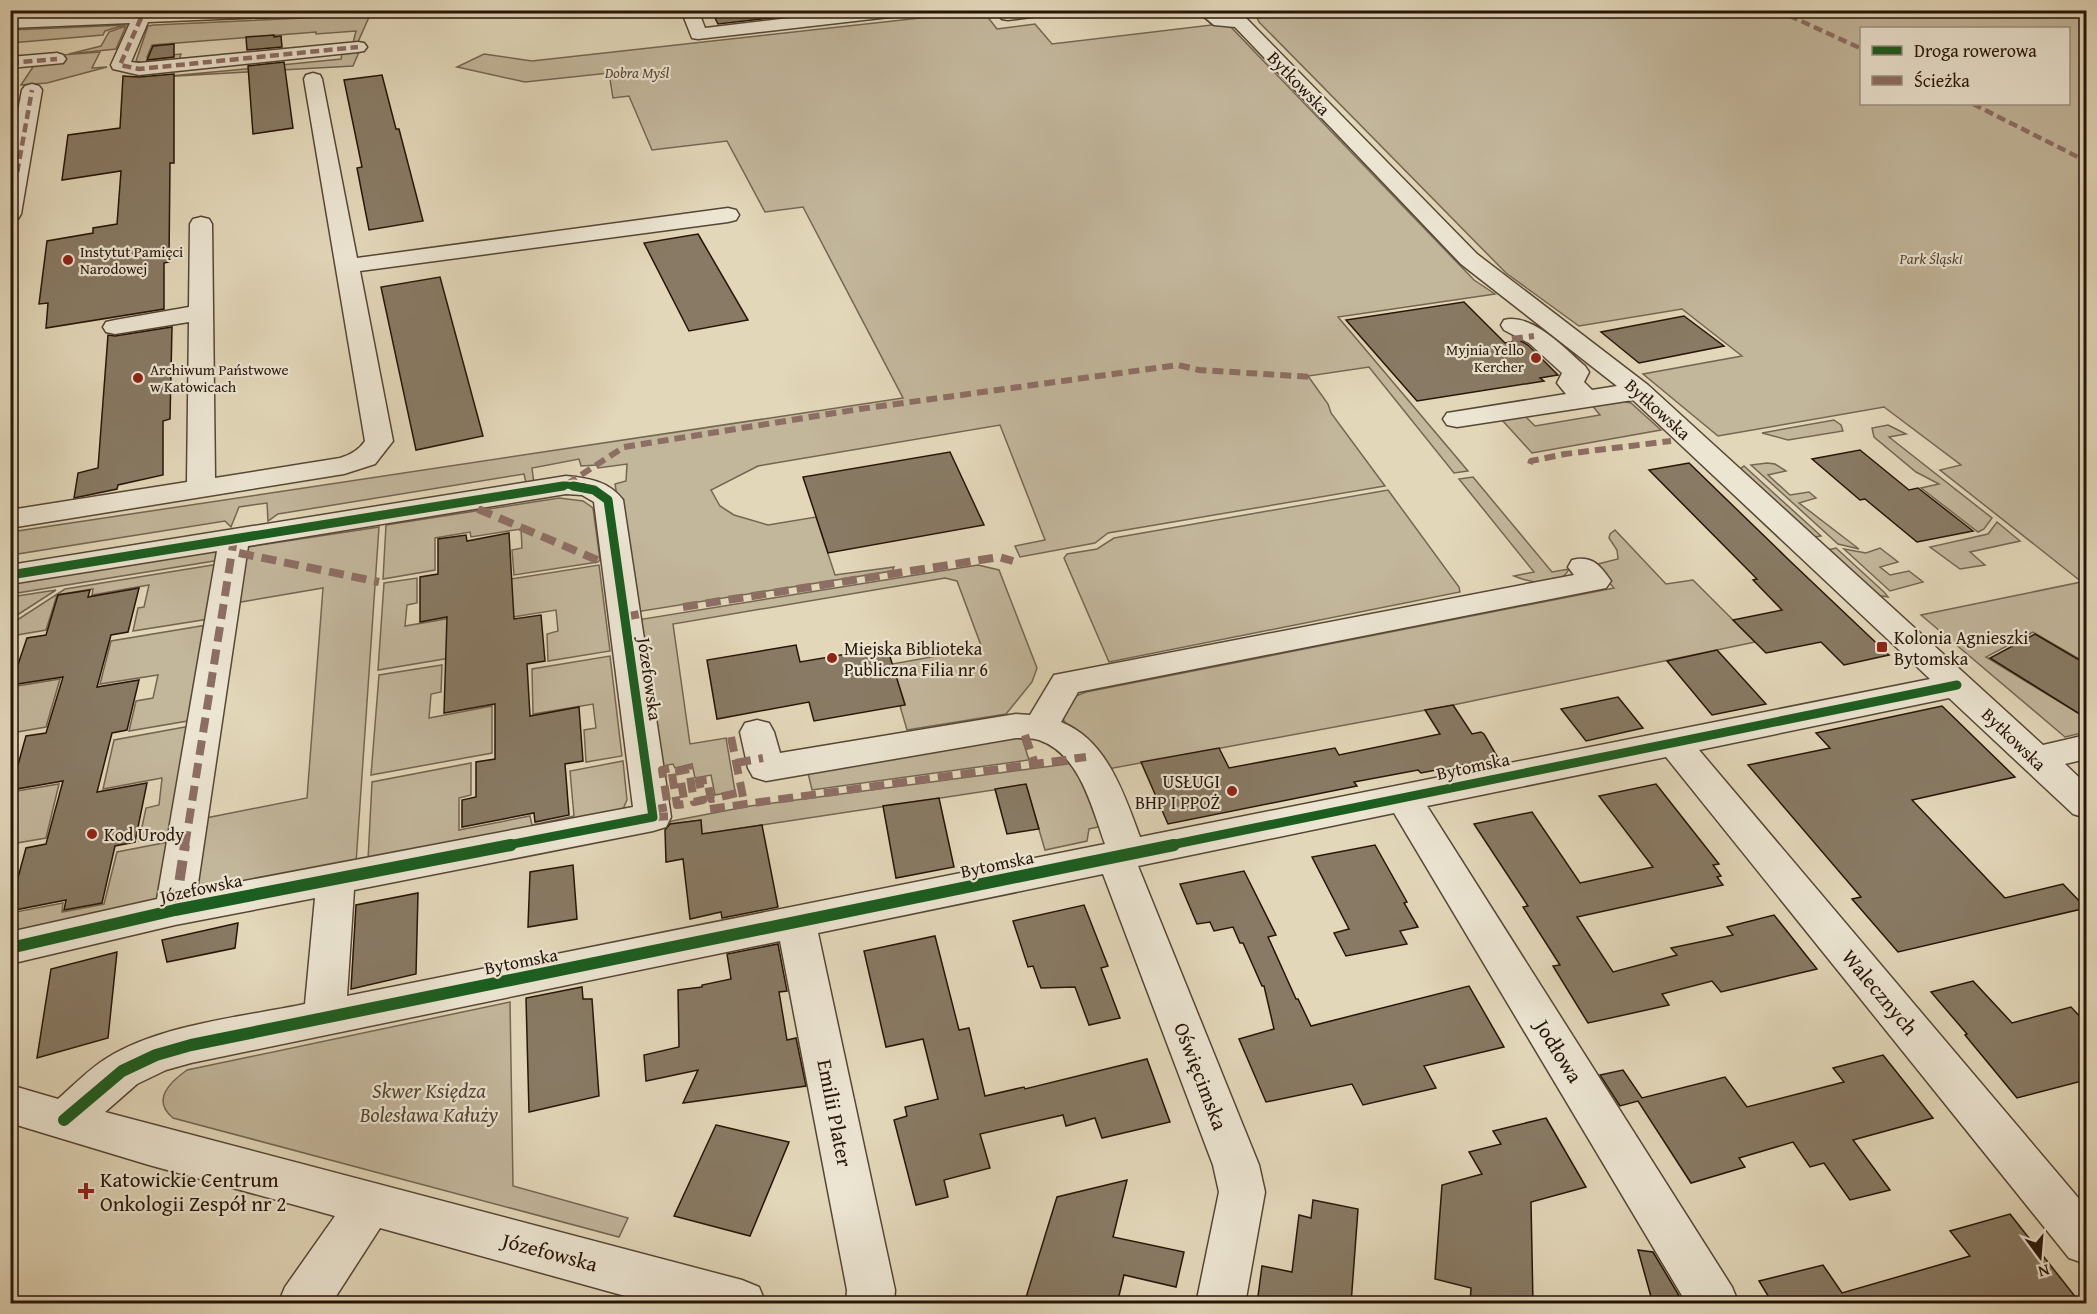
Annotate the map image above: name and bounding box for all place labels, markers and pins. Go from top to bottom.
place label: Instytut Pamięci Narodowej [80,241,183,279]
marker: Instytut Pamięci Narodowej [61,253,75,267]
place label: Myjnia Yello Kercher [1446,339,1524,377]
marker: Myjnia Yello Kercher [1529,351,1543,365]
place label: Archiwum Państwowe w Katowicach [150,359,289,397]
marker: Archiwum Państwowe w Katowicach [131,371,145,385]
place label: Kolonia Agnieszki Bytomska [1894,624,2028,672]
place label: Miejska Biblioteka Publiczna Filia nr 6 [844,635,988,683]
marker: Kolonia Agnieszki Bytomska [1875,640,1889,654]
marker: Miejska Biblioteka Publiczna Filia nr 6 [825,651,839,665]
place label: USŁUGI BHP I PPOŻ [1135,768,1220,816]
marker: USŁUGI BHP I PPOŻ [1225,784,1239,798]
place label: Kod Urody [104,821,184,848]
marker: Kod Urody [85,827,99,841]
place label: Katowickie Centrum Onkologii Zespół nr 2 [100,1164,286,1219]
marker: Katowickie Centrum Onkologii Zespół nr 2 [77,1182,95,1200]

